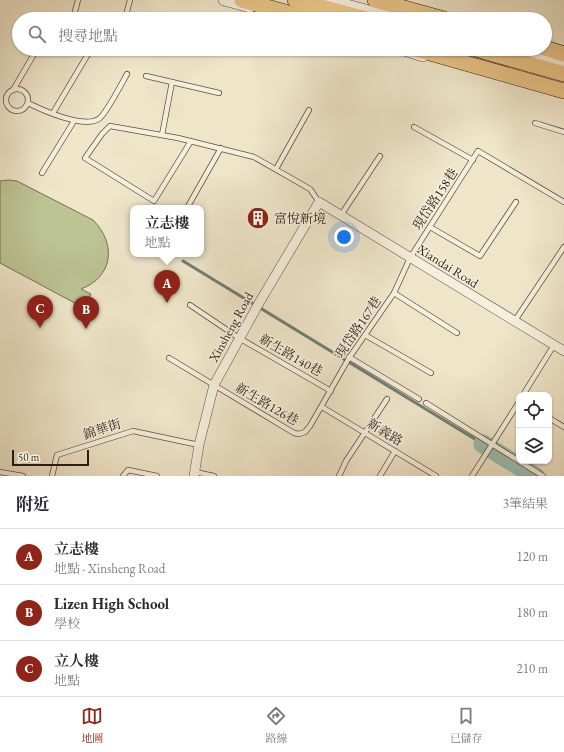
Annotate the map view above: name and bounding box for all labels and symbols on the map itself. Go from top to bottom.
street label: 現岱路158巷 [409,165,461,233]
building icon: 富悅新境 [245,205,271,231]
place label: 富悅新境 [274,210,326,227]
your location [334,227,354,247]
street label: Xiandai Road [413,240,482,292]
pin: A [154,270,180,303]
street label: Xinsheng Road [204,289,257,366]
street label: 現岱路167巷 [331,293,385,361]
pin: C [27,295,53,328]
pin: B [73,296,99,329]
street label: 新生路140巷 [256,330,326,380]
street label: 新生路126巷 [232,379,302,429]
street label: 錦華街 [81,415,123,443]
street label: 新義路 [364,415,406,449]
scale bar [12,448,89,467]

